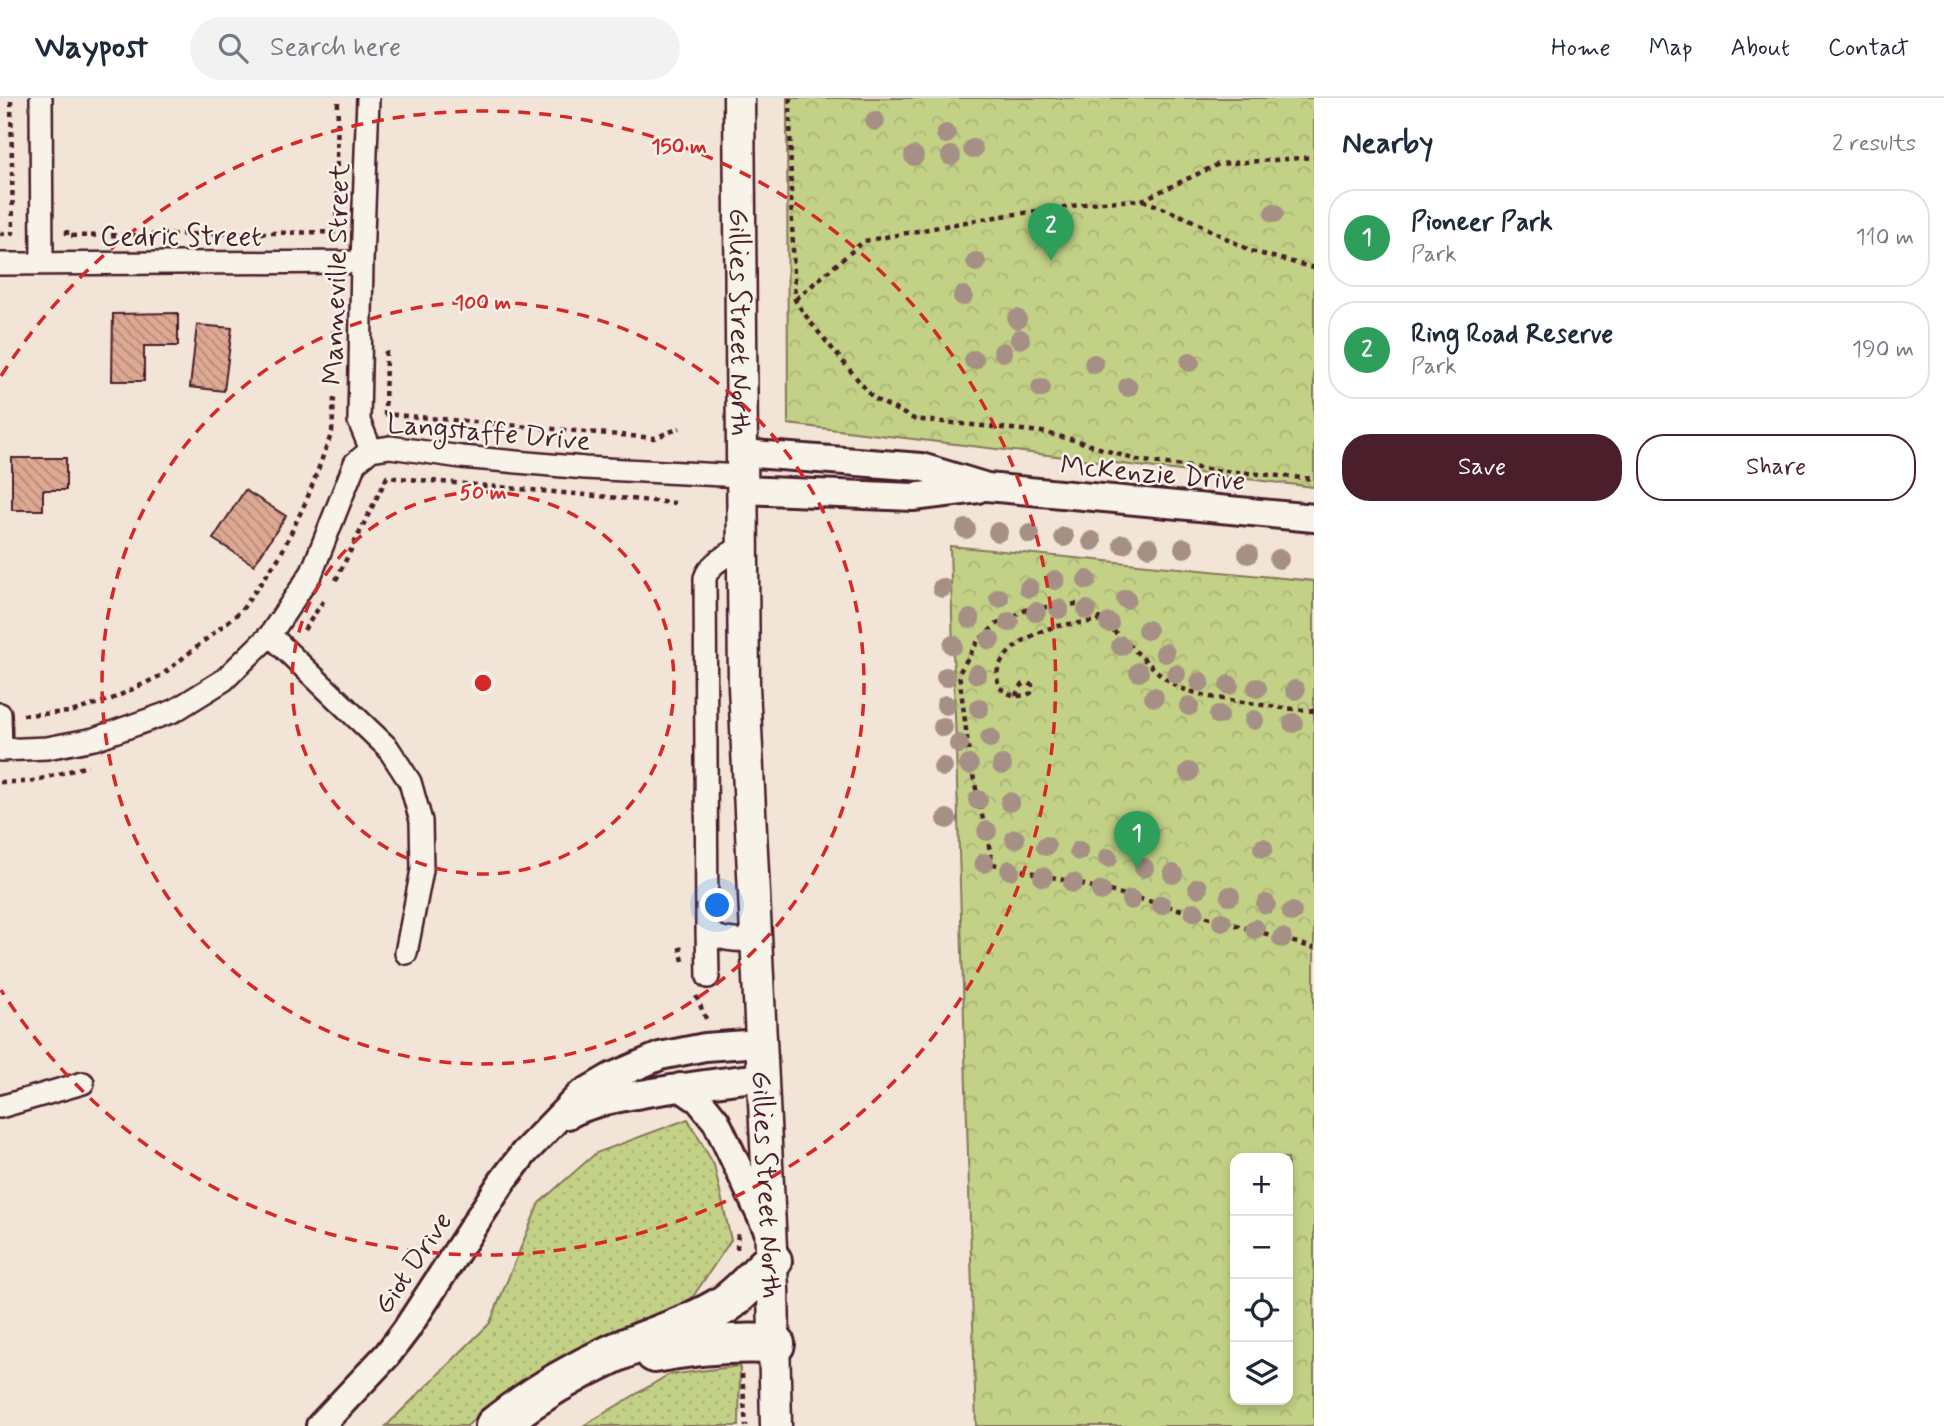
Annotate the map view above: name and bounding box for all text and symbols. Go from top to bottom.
search box [190,17,680,80]
text: Waypost [35,26,148,70]
icon: search [214,29,252,67]
text: Search here [270,31,401,65]
text: Home [1551,33,1611,64]
text: Map [1649,33,1693,64]
text: About [1731,33,1790,64]
text: Contact [1828,33,1909,64]
text: Nearby [1342,124,1433,163]
text: 2 results [1832,129,1916,159]
text: 150 m [651,133,707,161]
street label: Manneville Street [315,162,360,386]
pin: 2 [1028,203,1074,261]
text: Pioneer Park [1411,206,1553,240]
street label: Gillies Street North [719,208,758,436]
street label: Cedric Street [100,219,262,256]
text: 1 [1362,223,1372,253]
text: 110 m [1855,223,1914,253]
text: Park [1411,240,1457,270]
text: 100 m [455,289,511,317]
text: Ring Road Reserve [1411,318,1613,352]
text: 2 [1361,335,1373,365]
text: 190 m [1852,335,1914,365]
text: Park [1411,352,1457,382]
street label: Langstaffe Drive [385,406,592,463]
button: Save [1342,434,1622,501]
button: Share [1636,434,1916,501]
street label: McKenzie Drive [1059,448,1247,501]
text: 50 m [460,479,507,507]
centre of rings [471,671,495,695]
pin: 1 [1114,811,1160,869]
your location [700,888,734,922]
street label: Gillies Street North [742,1070,789,1299]
map controls [1230,1153,1293,1405]
button: + [1230,1153,1293,1216]
street label: Giot Drive [366,1205,462,1322]
button: − [1230,1216,1293,1279]
button: locate [1230,1279,1293,1342]
button: layers [1230,1342,1293,1405]

